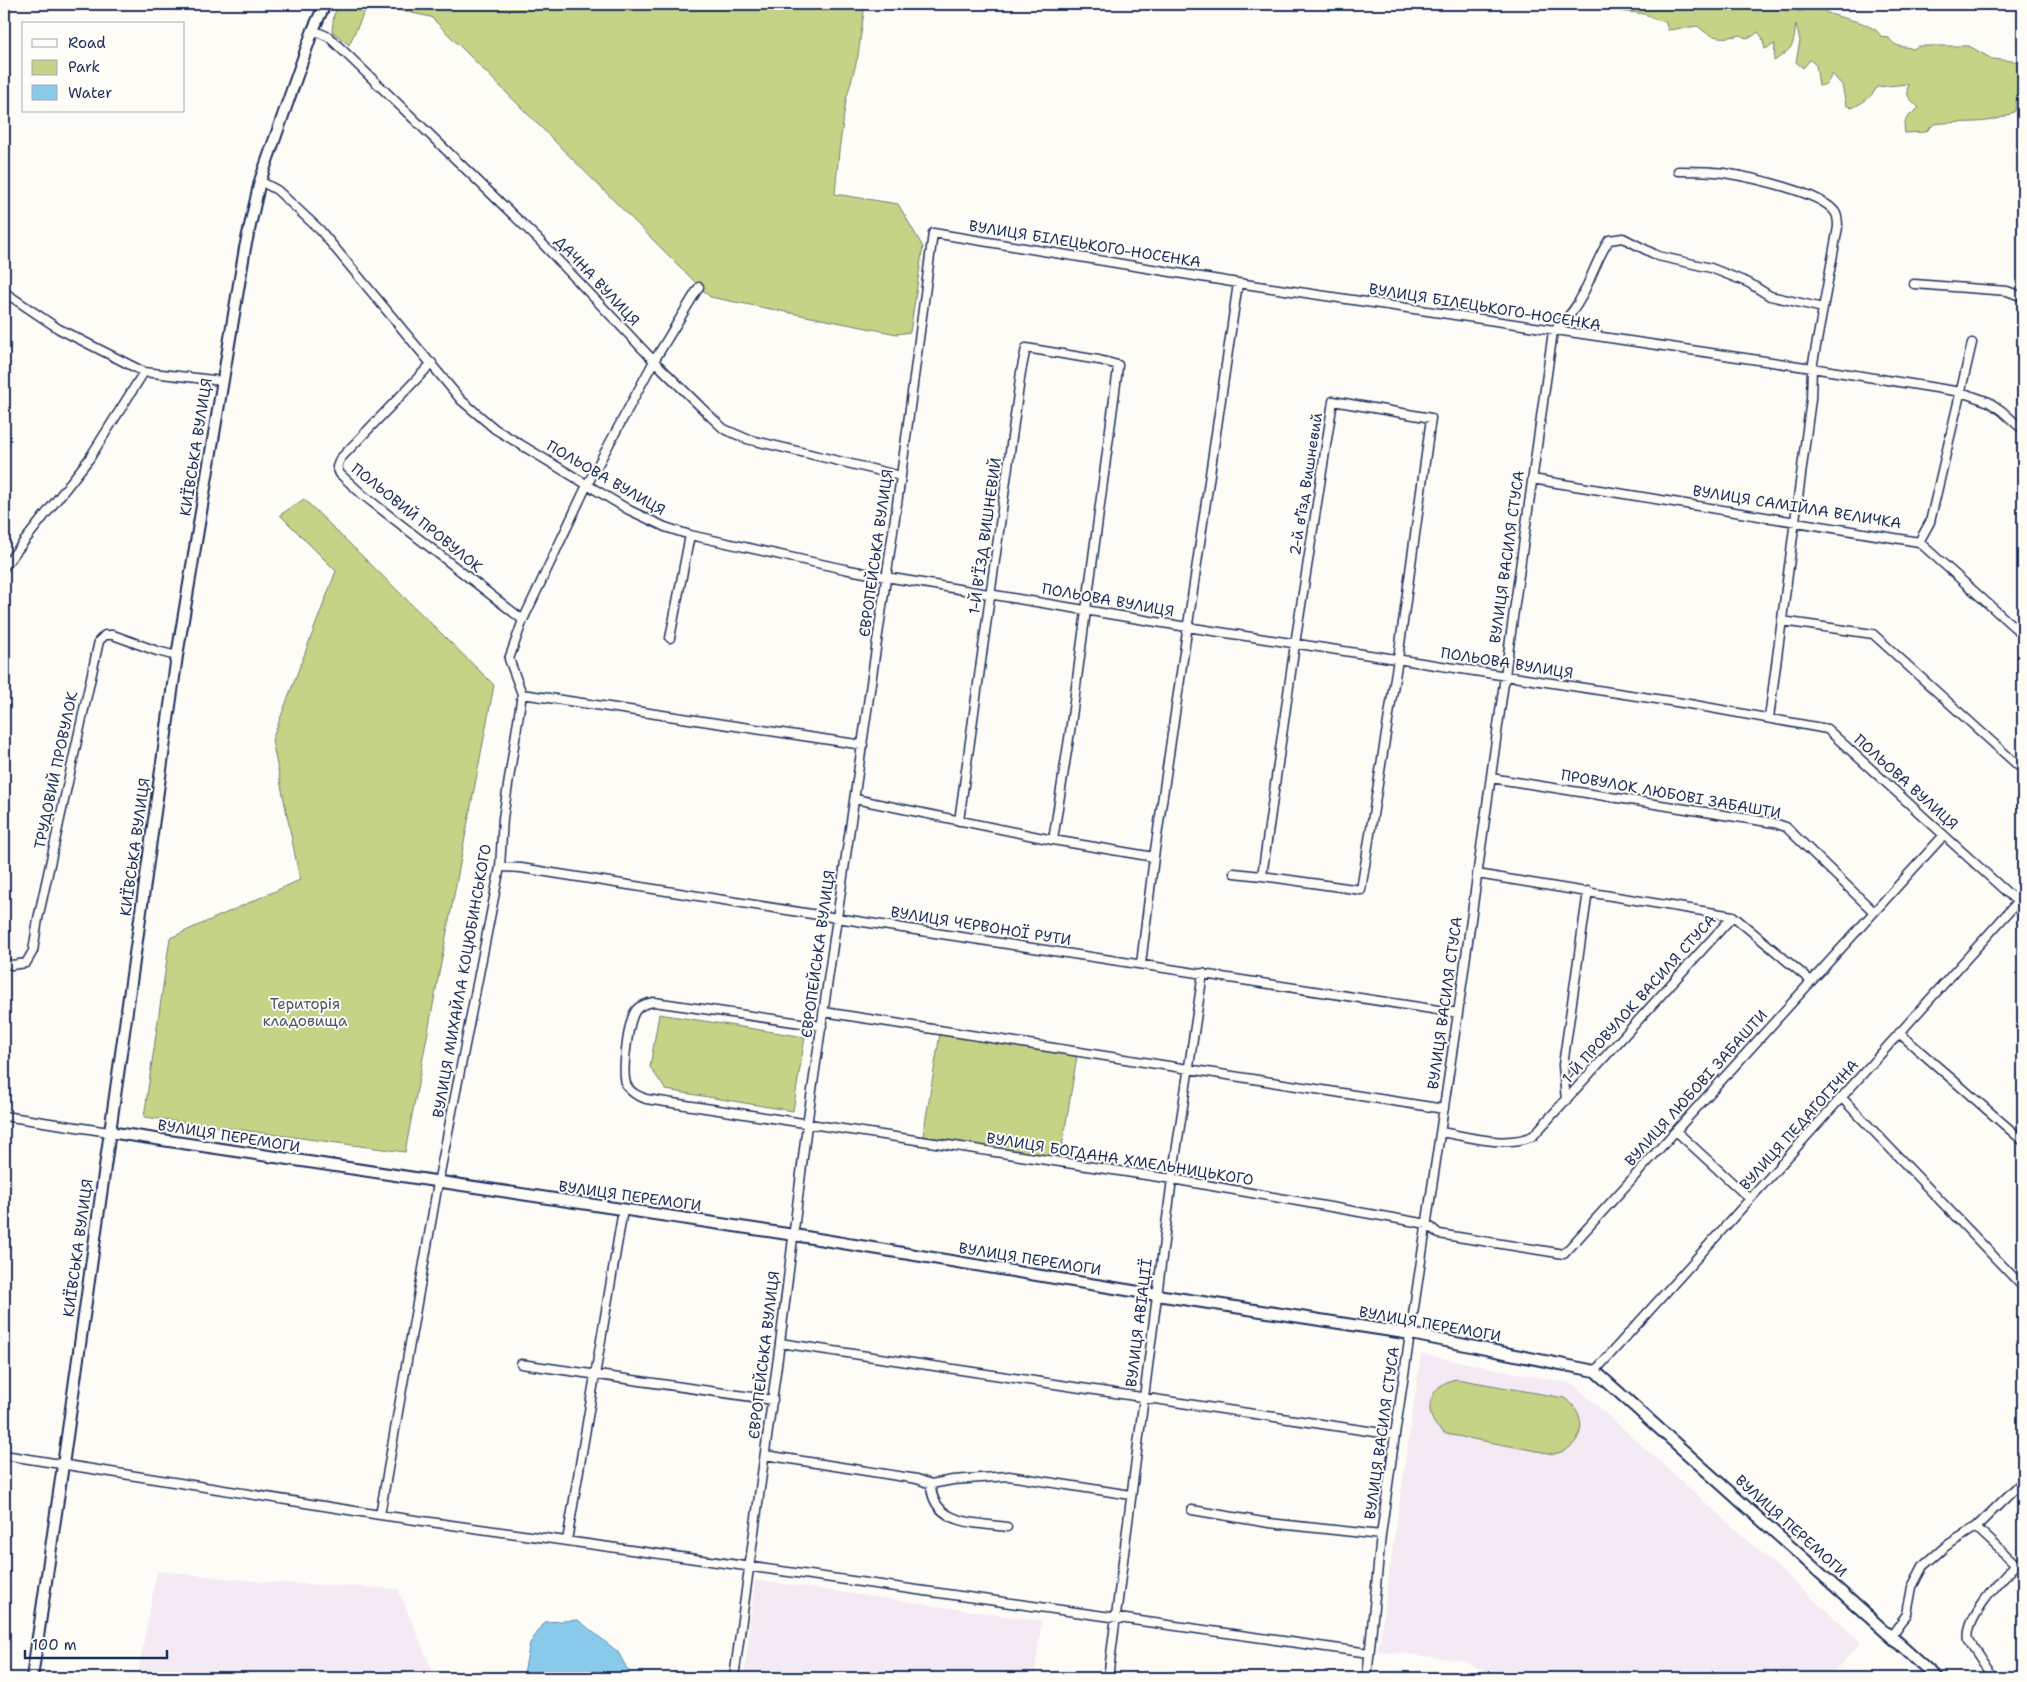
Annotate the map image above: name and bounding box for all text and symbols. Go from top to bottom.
legend [22,22,185,112]
text: Road [68,33,106,53]
text: Park [68,57,100,77]
text: Water [68,83,112,103]
street label: ВУЛИЦЯ БІЛЕЦЬКОГО-НОСЕНКА [968,216,1203,272]
street label: ДАЧНА ВУЛИЦЯ [550,232,644,330]
street label: ВУЛИЦЯ БІЛЕЦЬКОГО-НОСЕНКА [1368,279,1603,335]
street label: КИЇВСЬКА ВУЛИЦЯ [175,377,217,517]
street label: 2-й вʼїзд Вишневий [1285,411,1327,557]
street label: ПОЛЬОВА ВУЛИЦЯ [543,436,669,520]
street label: 1-Й В'ЇЗД ВИШНЕВИЙ [963,456,1006,616]
street label: ПОЛЬОВИЙ ПРОВУЛОК [347,458,488,577]
street label: ЄВРОПЕЙСЬКА ВУЛИЦЯ [853,468,898,638]
street label: ВУЛИЦЯ ВАСИЛЯ СТУСА [1485,469,1529,645]
street label: ВУЛИЦЯ САМІЙЛА ВЕЛИЧКА [1691,480,1903,533]
street label: ПОЛЬОВА ВУЛИЦЯ [1040,579,1176,621]
street label: ПОЛЬОВА ВУЛИЦЯ [1439,643,1575,683]
street label: ТРУДОВИЙ ПРОВУЛОК [29,689,83,851]
street label: ПОЛЬОВА ВУЛИЦЯ [1850,730,1962,834]
street label: ПРОВУЛОК ЛЮБОВІ ЗАБАШТИ [1559,765,1783,823]
street label: КИЇВСЬКА ВУЛИЦЯ [115,776,155,918]
street label: ВУЛИЦЯ МИХАЙЛА КОЦЮБИНСЬКОГО [427,842,496,1119]
street label: ЄВРОПЕЙСЬКА ВУЛИЦЯ [795,869,840,1039]
street label: ВУЛИЦЯ ЧЕРВОНОЇ РУТИ [889,902,1073,950]
street label: 1-Й ПРОВУЛОК ВАСИЛЯ СТУСА [1557,909,1720,1088]
street label: ВУЛИЦЯ ВАСИЛЯ СТУСА [1423,915,1467,1091]
park label: Територія кладовища [263,994,348,1031]
street label: ВУЛИЦЯ ЛЮБОВІ ЗАБАШТИ [1620,1005,1772,1171]
street label: ВУЛИЦЯ ПЕДАГОГІЧНА [1735,1055,1863,1195]
street label: ВУЛИЦЯ ПЕРЕМОГИ [156,1115,302,1157]
street label: ВУЛИЦЯ БОГДАНА ХМЕЛЬНИЦЬКОГО [985,1128,1255,1190]
street label: ВУЛИЦЯ ПЕРЕМОГИ [557,1176,703,1216]
street label: КИЇВСЬКА ВУЛИЦЯ [58,1177,98,1319]
street label: ВУЛИЦЯ ПЕРЕМОГИ [957,1238,1103,1280]
street label: ВУЛИЦЯ АВІАЦІЇ [1121,1258,1157,1388]
street label: ЄВРОПЕЙСЬКА ВУЛИЦЯ [743,1270,784,1440]
street label: ВУЛИЦЯ ПЕРЕМОГИ [1357,1302,1503,1346]
street label: ВУЛИЦЯ ВАСИЛЯ СТУСА [1360,1345,1404,1521]
street label: ВУЛИЦЯ ПЕРЕМОГИ [1731,1470,1851,1582]
scale bar [25,1627,168,1659]
text: 100 m [32,1635,77,1655]

